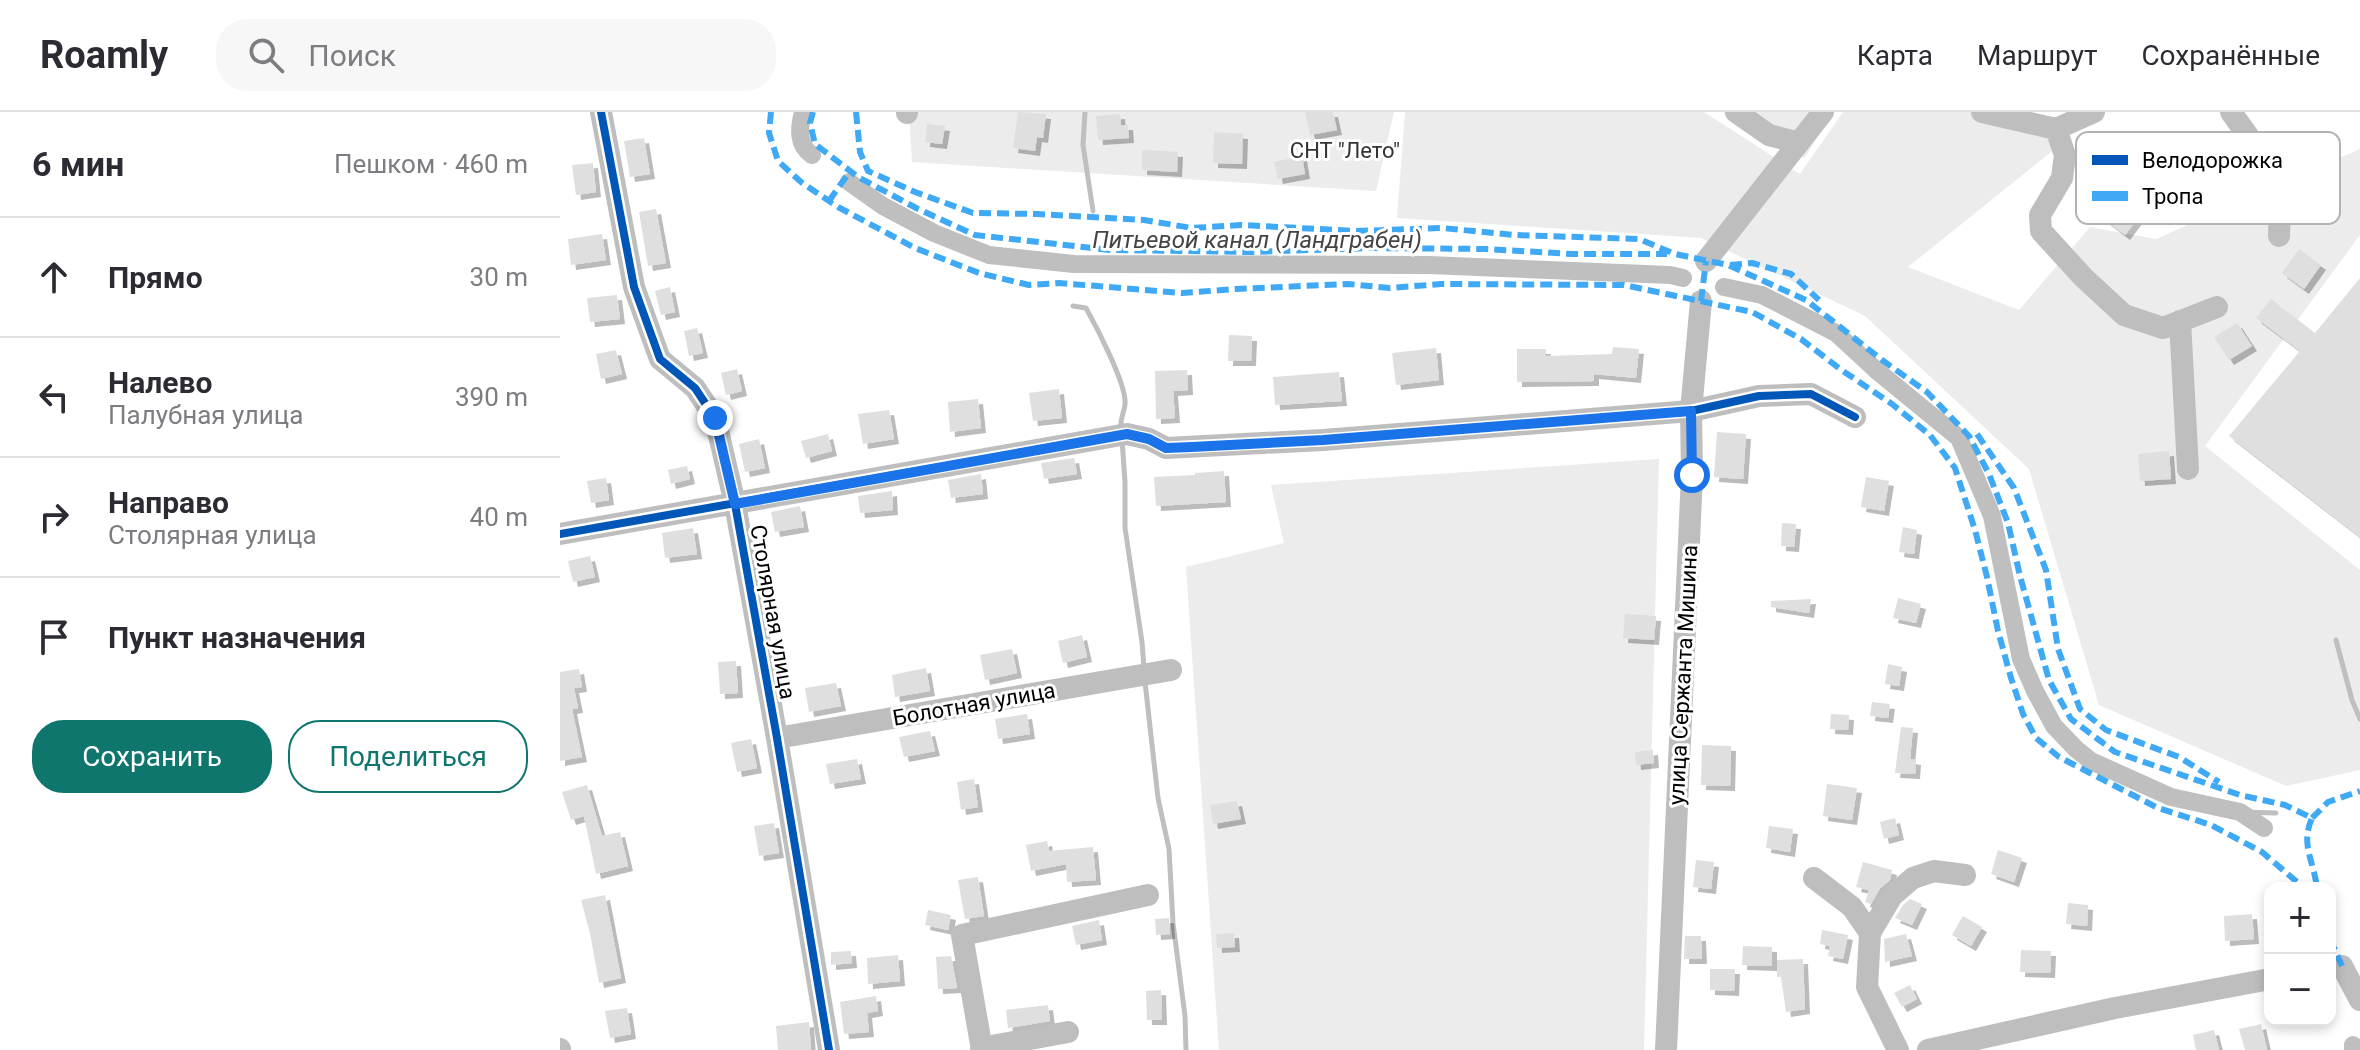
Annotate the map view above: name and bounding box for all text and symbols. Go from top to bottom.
search box [216,19,776,91]
text: Roamly [40,33,168,77]
icon: search [244,33,288,77]
text: Поиск [308,38,396,73]
text: Карта [1857,39,1933,72]
text: Маршрут [1977,39,2097,72]
text: Сохранённые [2141,39,2320,72]
legend [2076,132,2340,224]
park label: СНТ "Лето" [1290,138,1400,163]
text: 6 мин [32,144,124,184]
text: Велодорожка [2142,148,2283,173]
text: Пешком · 460 m [334,149,528,179]
text: Тропа [2142,184,2204,209]
water label: Питьевой канал (Ландграбен) [1092,226,1422,254]
icon: ahead [32,255,76,299]
text: Прямо [108,260,203,295]
text: 30 m [470,262,528,292]
text: Налево [108,365,212,400]
icon: left [32,375,76,419]
text: 390 m [455,382,528,412]
text: Палубная улица [108,400,303,430]
route end [697,400,733,436]
route start [1674,457,1710,493]
text: Направо [108,485,229,520]
icon: right [32,495,76,539]
text: 40 m [470,502,528,532]
text: Столярная улица [108,520,317,550]
street label: Столярная улица [745,523,801,701]
street label: улица Сержанта Мишина [1664,544,1702,806]
icon: arrive [32,615,76,659]
text: Пункт назначения [108,620,366,655]
street label: Болотная улица [891,677,1057,731]
button: Сохранить [32,720,272,793]
button: Поделиться [288,720,528,793]
map controls [2264,882,2336,1026]
button: + [2264,882,2336,954]
button: − [2264,954,2336,1026]

